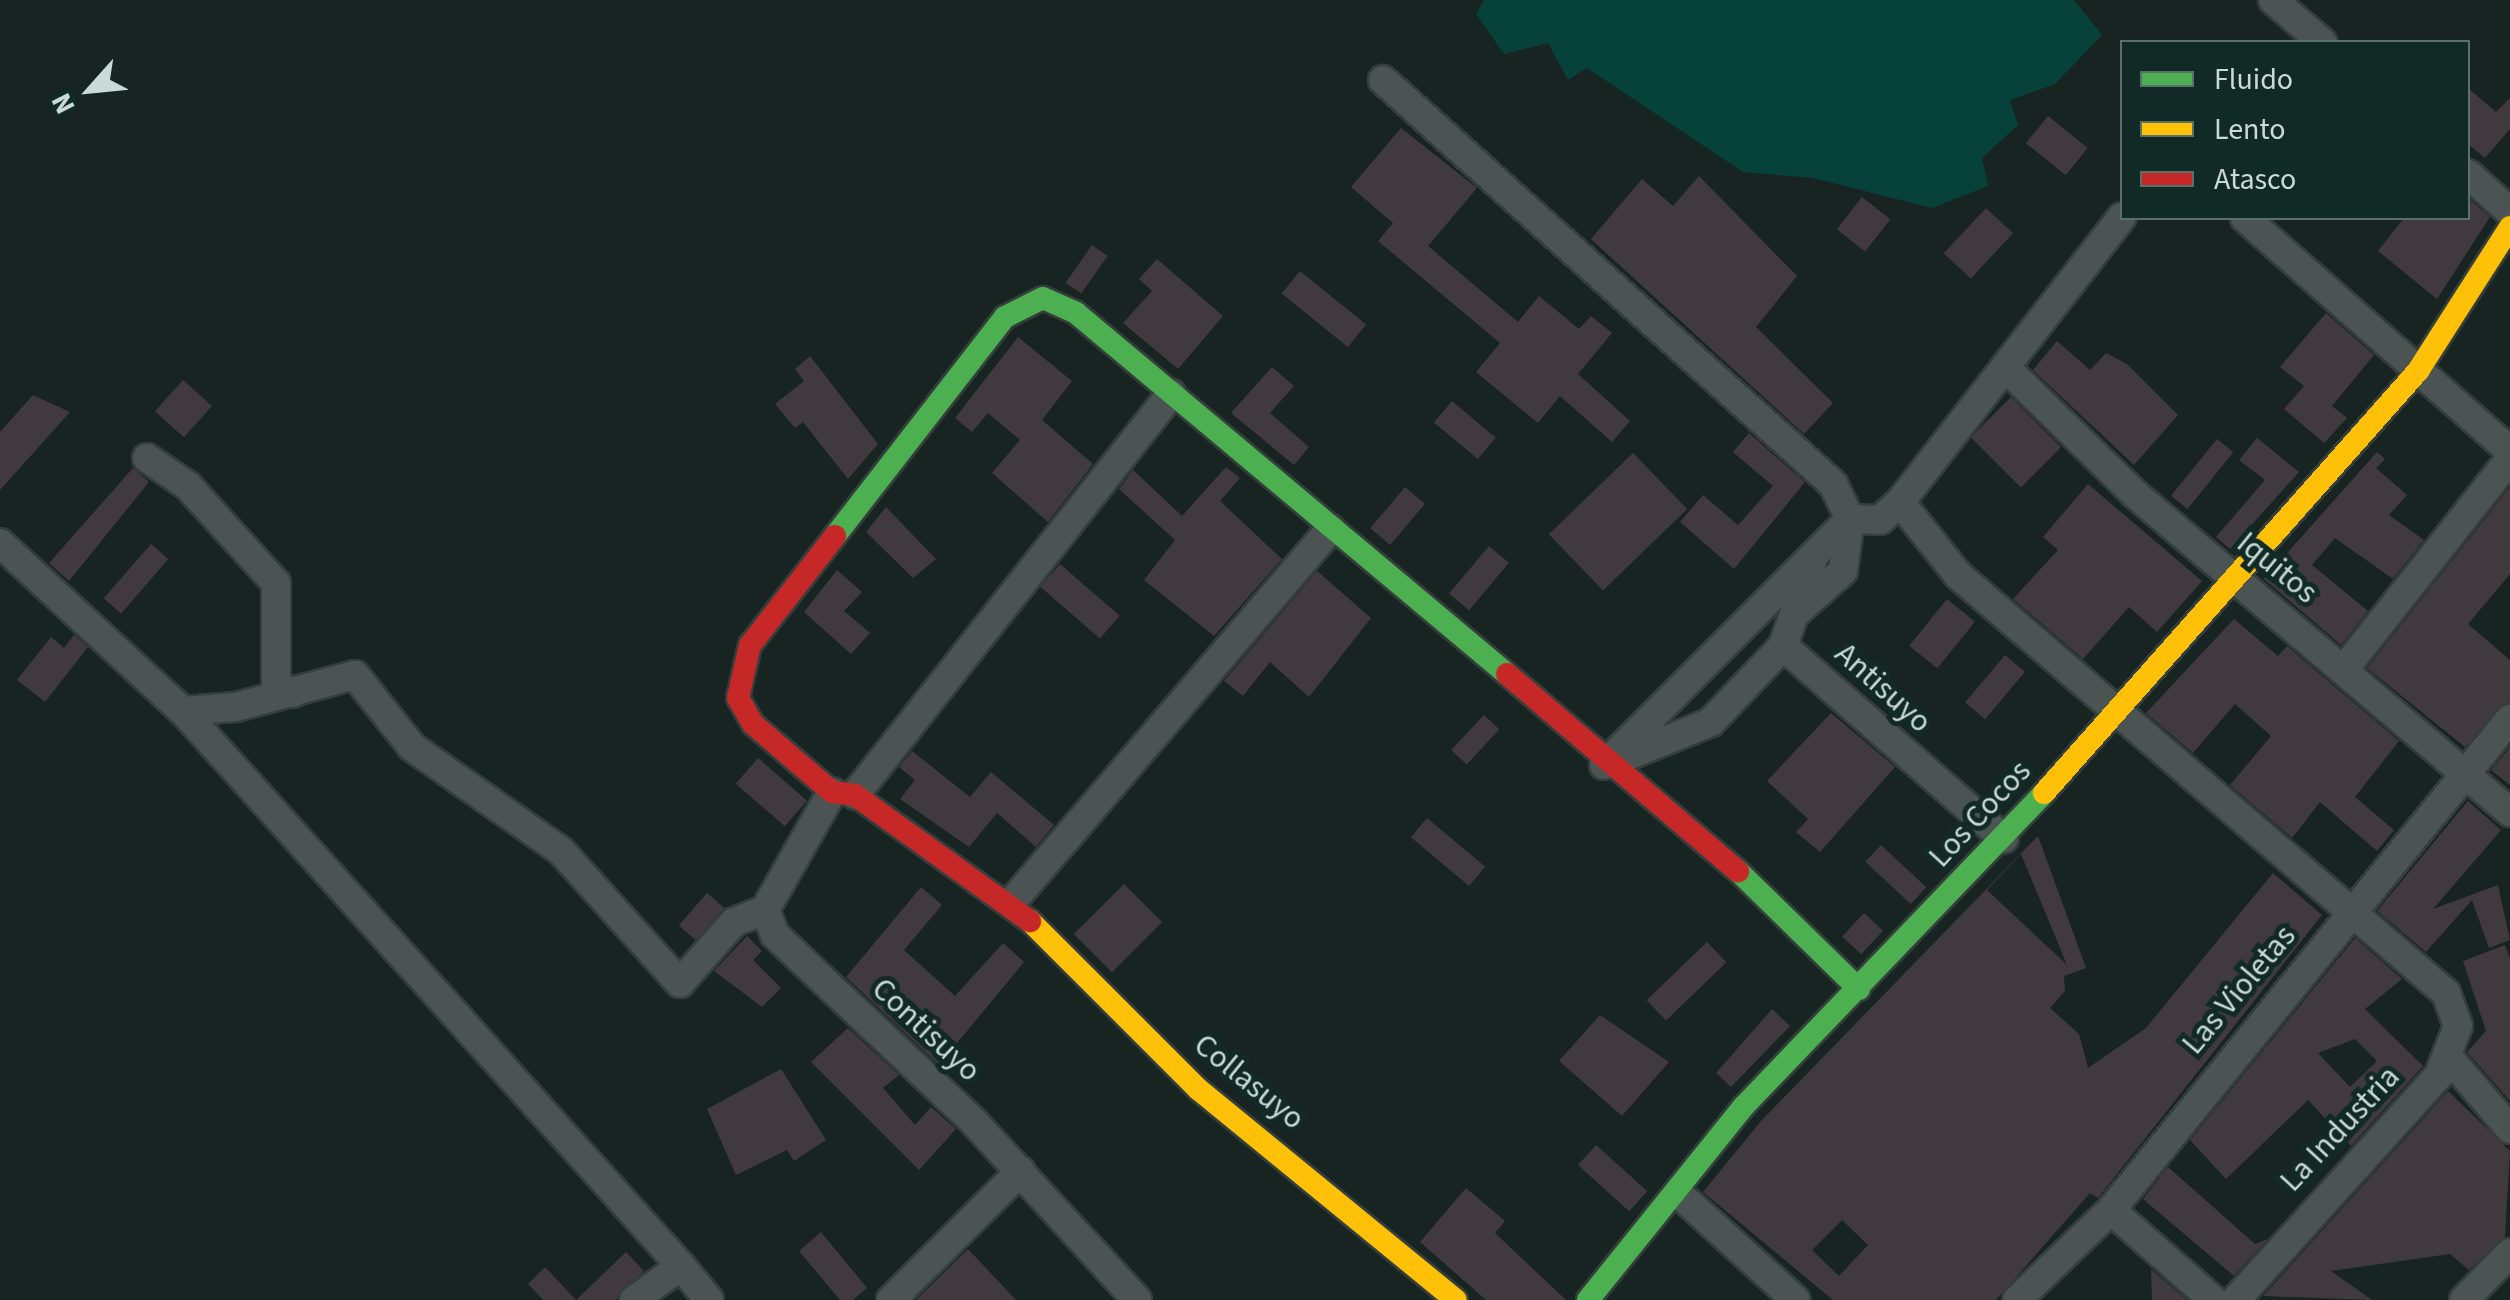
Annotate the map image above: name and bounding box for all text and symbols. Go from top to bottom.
north arrow [40,40,140,140]
legend [2120,40,2470,220]
text: Fluido [2214,58,2293,101]
text: N [41,86,85,121]
text: Lento [2214,108,2286,151]
text: Atasco [2214,158,2296,201]
street label: Iquitos [2229,524,2325,612]
street label: Antisuyo [1827,635,1939,741]
street label: Los Cocos [1921,752,2039,876]
street label: Las Violetas [2174,918,2304,1062]
street label: Contisuyo [864,970,988,1090]
street label: Collasuyo [1186,1026,1312,1138]
street label: La Industria [2272,1058,2408,1200]

